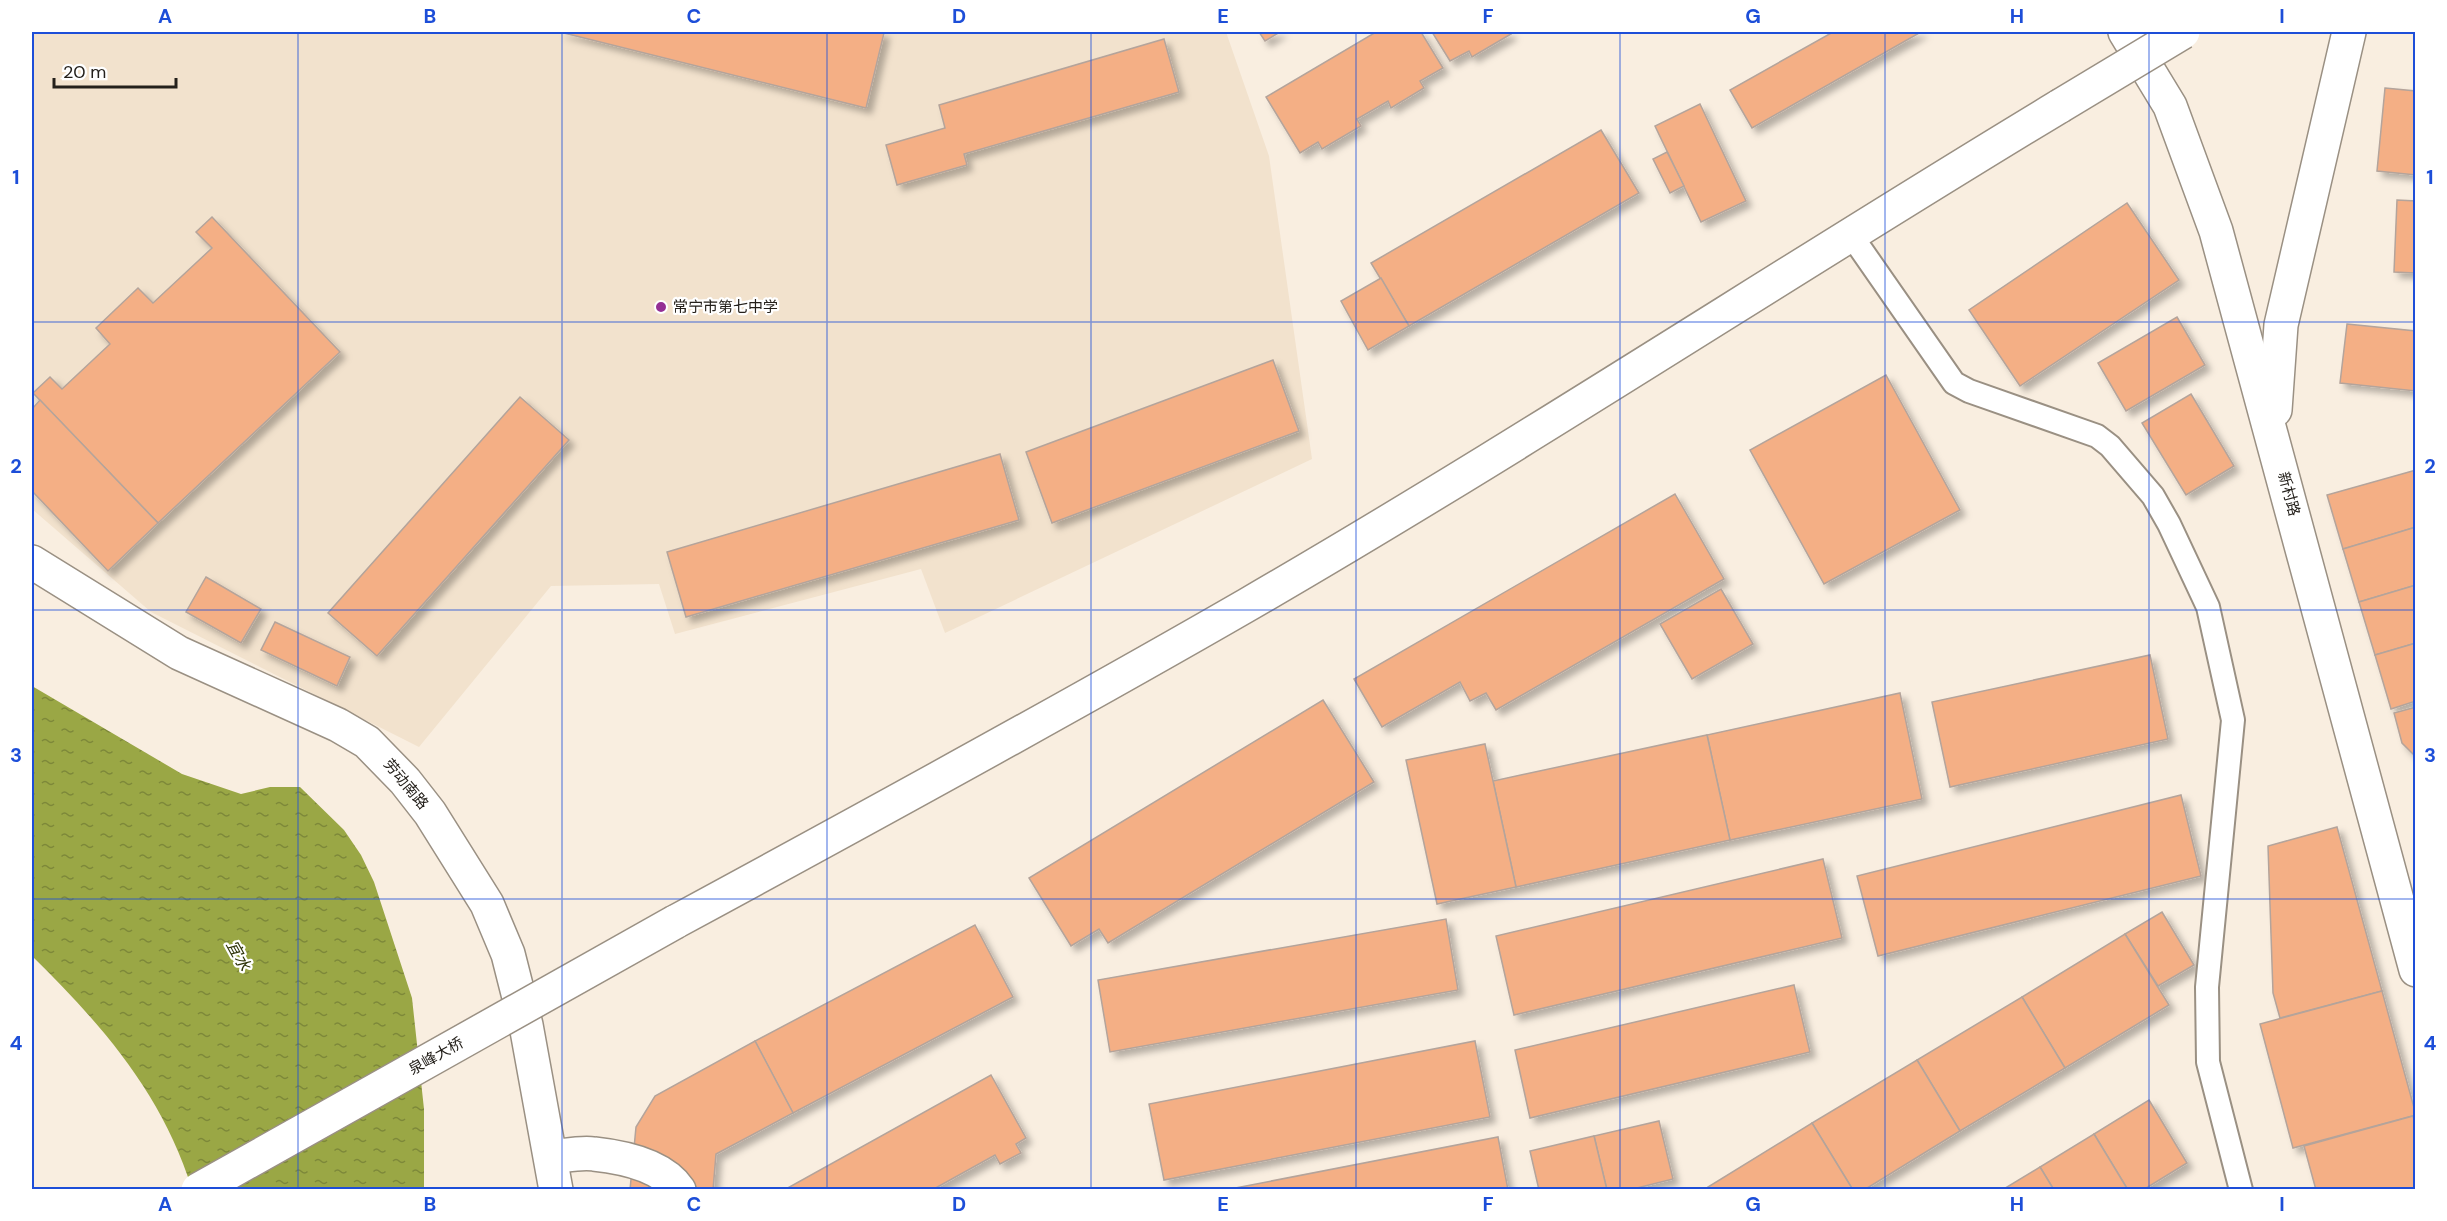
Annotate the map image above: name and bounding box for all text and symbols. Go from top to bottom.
text: A [158,3,172,29]
text: B [424,3,436,29]
text: C [687,3,701,29]
text: D [952,3,966,29]
text: E [1217,3,1229,29]
text: F [1482,3,1494,29]
text: G [1745,3,1761,29]
text: H [2010,3,2024,29]
text: I [2279,3,2285,29]
scale bar [54,51,176,89]
text: 20 m [63,60,106,84]
text: 1 [12,164,20,190]
text: 1 [2426,164,2434,190]
place label: 常宁市第七中学 [673,297,778,317]
marker: 常宁市第七中学 [654,300,668,314]
text: 2 [10,453,22,479]
text: 2 [2424,453,2436,479]
street label: 新村路 [2274,470,2304,518]
text: 3 [10,742,22,768]
text: 3 [2424,742,2436,768]
street label: 劳动南路 [379,755,433,813]
water label: 宜水 [222,936,256,975]
text: 4 [10,1030,23,1056]
text: 4 [2424,1030,2437,1056]
street label: 泉峰大桥 [405,1033,467,1079]
text: A [158,1191,172,1217]
text: B [424,1191,436,1217]
text: C [687,1191,701,1217]
text: D [952,1191,966,1217]
text: E [1217,1191,1229,1217]
text: F [1482,1191,1494,1217]
text: G [1745,1191,1761,1217]
text: H [2010,1191,2024,1217]
text: I [2279,1191,2285,1217]

